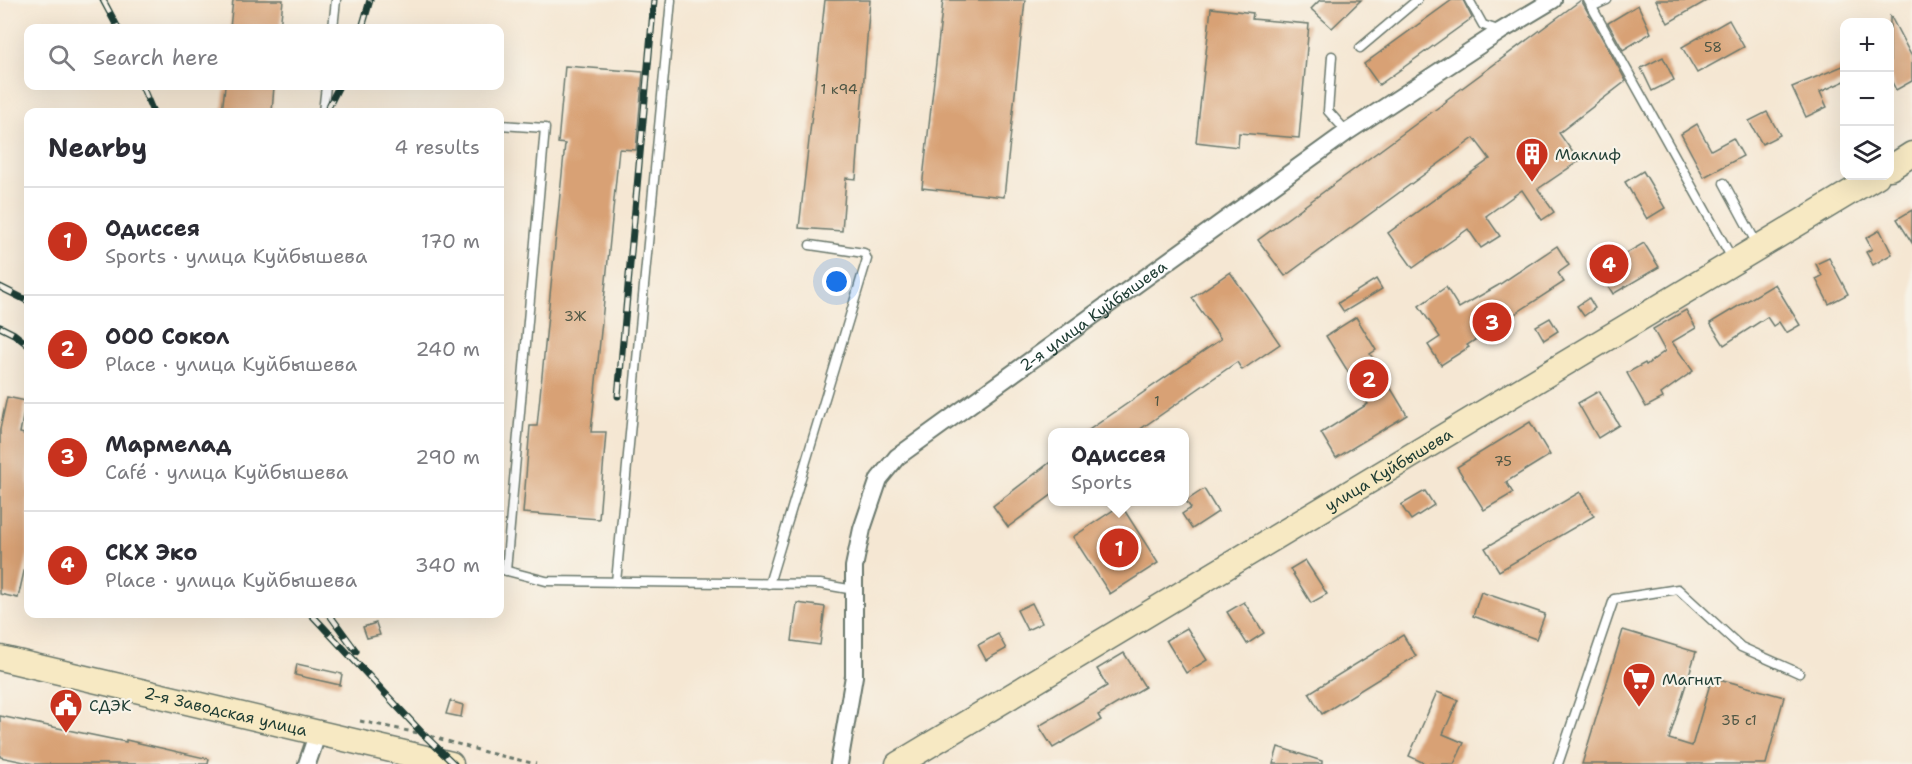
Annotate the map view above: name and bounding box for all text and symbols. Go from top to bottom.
map controls [1840,18,1894,180]
button: + [1840,18,1894,72]
search box [24,24,504,90]
house number: 58 [1704,38,1722,56]
icon: search [45,41,78,74]
text: Search here [93,43,219,72]
button: − [1840,72,1894,126]
house number: 1 к94 [820,80,858,98]
button: layers [1840,126,1894,180]
text: Nearby [48,130,147,165]
text: 4 results [394,134,480,160]
building icon: Маклиф [1514,136,1550,183]
place label: Маклиф [1555,144,1621,165]
text: Одиссея [105,214,200,243]
text: 1 [63,228,72,254]
text: 170 m [421,228,480,254]
pin: 4 [1590,242,1628,286]
text: Sports · улица Куйбышева [105,243,367,269]
street label: 2-я улица Куйбышева [1015,256,1171,376]
your location [822,267,851,296]
pin: 3 [1472,300,1512,344]
house number: 3Ж [564,307,587,325]
text: ООО Сокол [105,322,229,351]
text: 2 [61,336,75,362]
text: 240 m [415,336,480,362]
text: Place · улица Куйбышева [105,351,357,377]
pin: 2 [1350,356,1388,401]
house number: 1 [1154,392,1160,410]
street label: улица Куйбышева [1321,423,1456,516]
popup [1048,428,1189,506]
text: Мармелад [105,430,231,459]
text: Одиссея [1071,440,1166,469]
text: 3 [61,444,75,470]
text: 290 m [415,444,480,470]
house number: 75 [1494,452,1512,470]
text: Café · улица Куйбышева [105,459,348,485]
text: Sports [1071,469,1132,495]
pin: 1 [1100,526,1138,570]
text: СКХ Эко [105,538,198,567]
text: 4 [61,552,75,578]
text: 340 m [415,552,480,578]
text: Place · улица Куйбышева [105,567,357,593]
supermarket icon: Магнит [1621,661,1657,708]
place label: Магнит [1662,669,1723,690]
street label: 2-я Заводская улица [142,682,309,741]
public building icon: СДЭК [48,687,84,734]
place label: СДЭК [89,695,132,716]
house number: 3Б с1 [1721,711,1757,729]

